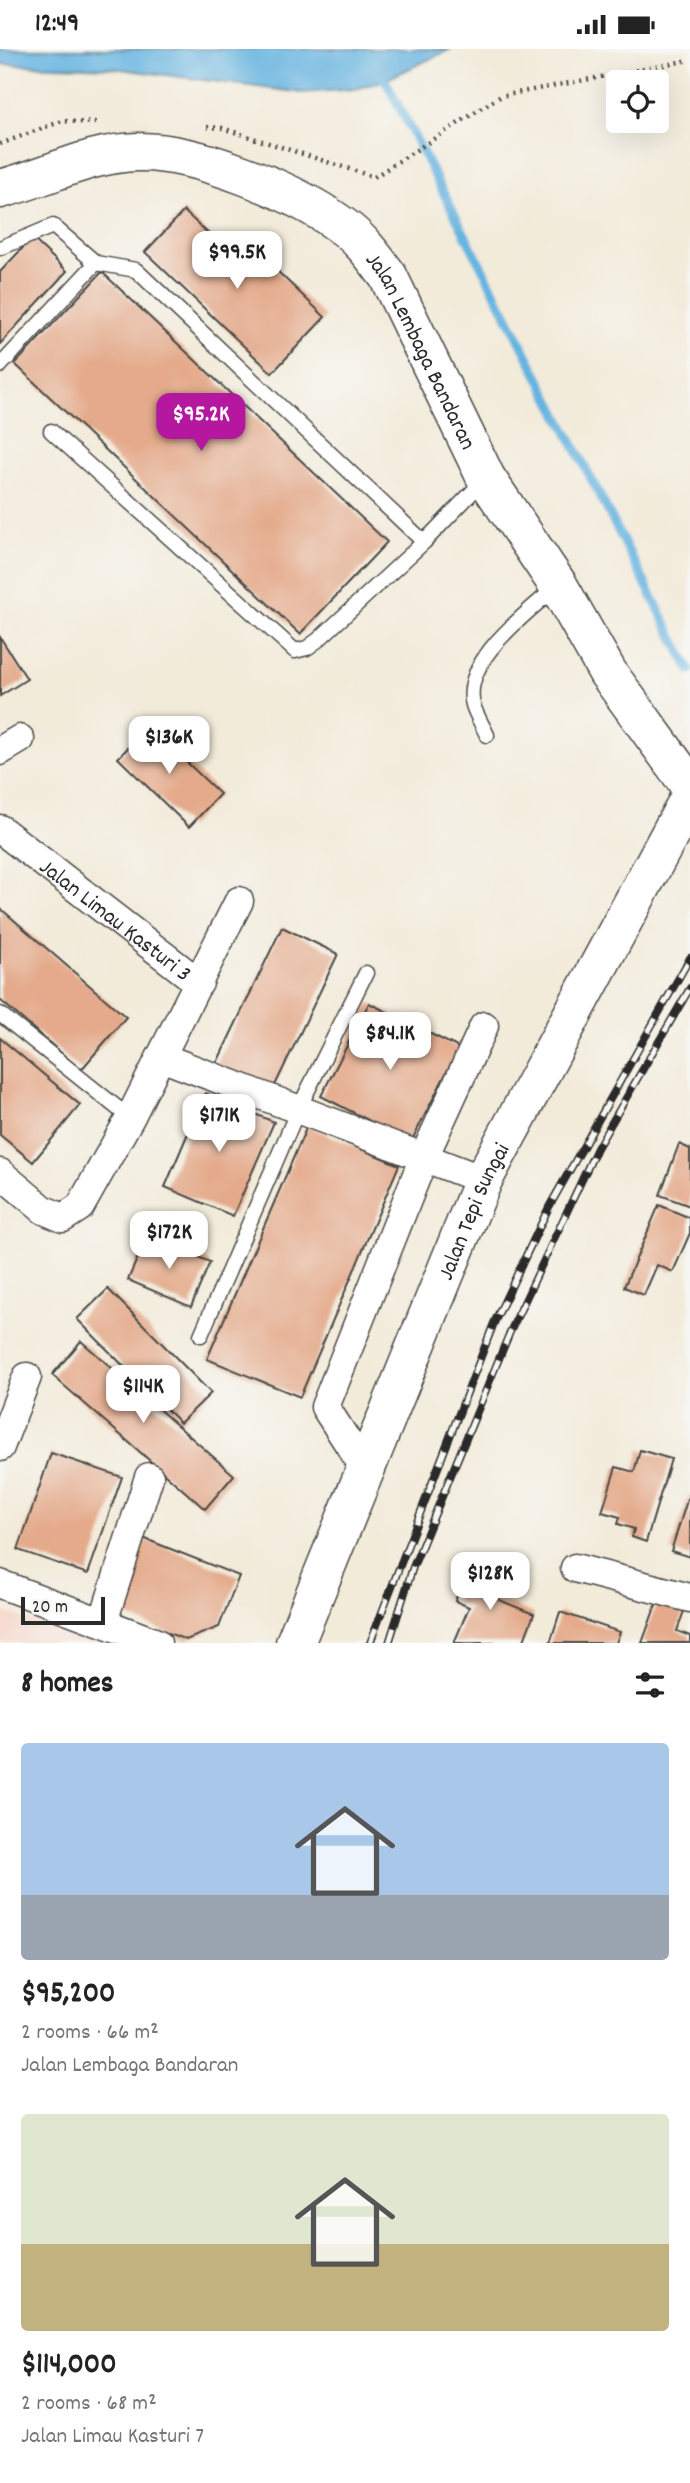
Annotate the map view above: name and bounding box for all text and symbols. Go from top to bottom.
text: 12:49 [35,6,79,43]
map controls [606,70,669,133]
button: locate [606,70,669,133]
pin: $99.5K [180,231,294,291]
text: $99.5K [208,237,266,270]
street label: Jalan Lembaga Bandaran [356,246,483,456]
pin: $95.2K [144,393,258,453]
text: $95.2K [172,399,230,432]
pin: $136K [120,717,218,776]
text: $136K [145,722,193,755]
street label: Jalan Limau Kasturi 3 [31,852,197,991]
pin: $84.1K [333,1013,447,1072]
text: $84.1K [365,1018,415,1051]
pin: $171K [170,1095,268,1154]
text: $171K [198,1100,240,1133]
street label: Jalan Tepi Sungai [431,1138,520,1286]
pin: $172K [120,1211,218,1271]
text: $172K [146,1217,192,1250]
pin: $114K [94,1365,192,1425]
text: $114K [122,1371,164,1404]
pin: $128K [441,1553,539,1612]
text: $128K [467,1558,513,1591]
scale bar [21,1594,105,1626]
text: 20 m [32,1595,68,1622]
text: 8 homes [21,1664,113,1707]
icon: filters [631,1666,669,1704]
icon: home [282,1788,408,1914]
text: $95,200 [21,1974,115,2017]
text: 2 rooms · 66 m² [21,2017,159,2050]
text: Jalan Lembaga Bandaran [21,2050,238,2083]
icon: home [282,2159,408,2285]
text: $114,000 [21,2345,117,2388]
text: 2 rooms · 68 m² [21,2388,157,2421]
text: Jalan Limau Kasturi 7 [21,2421,204,2454]

